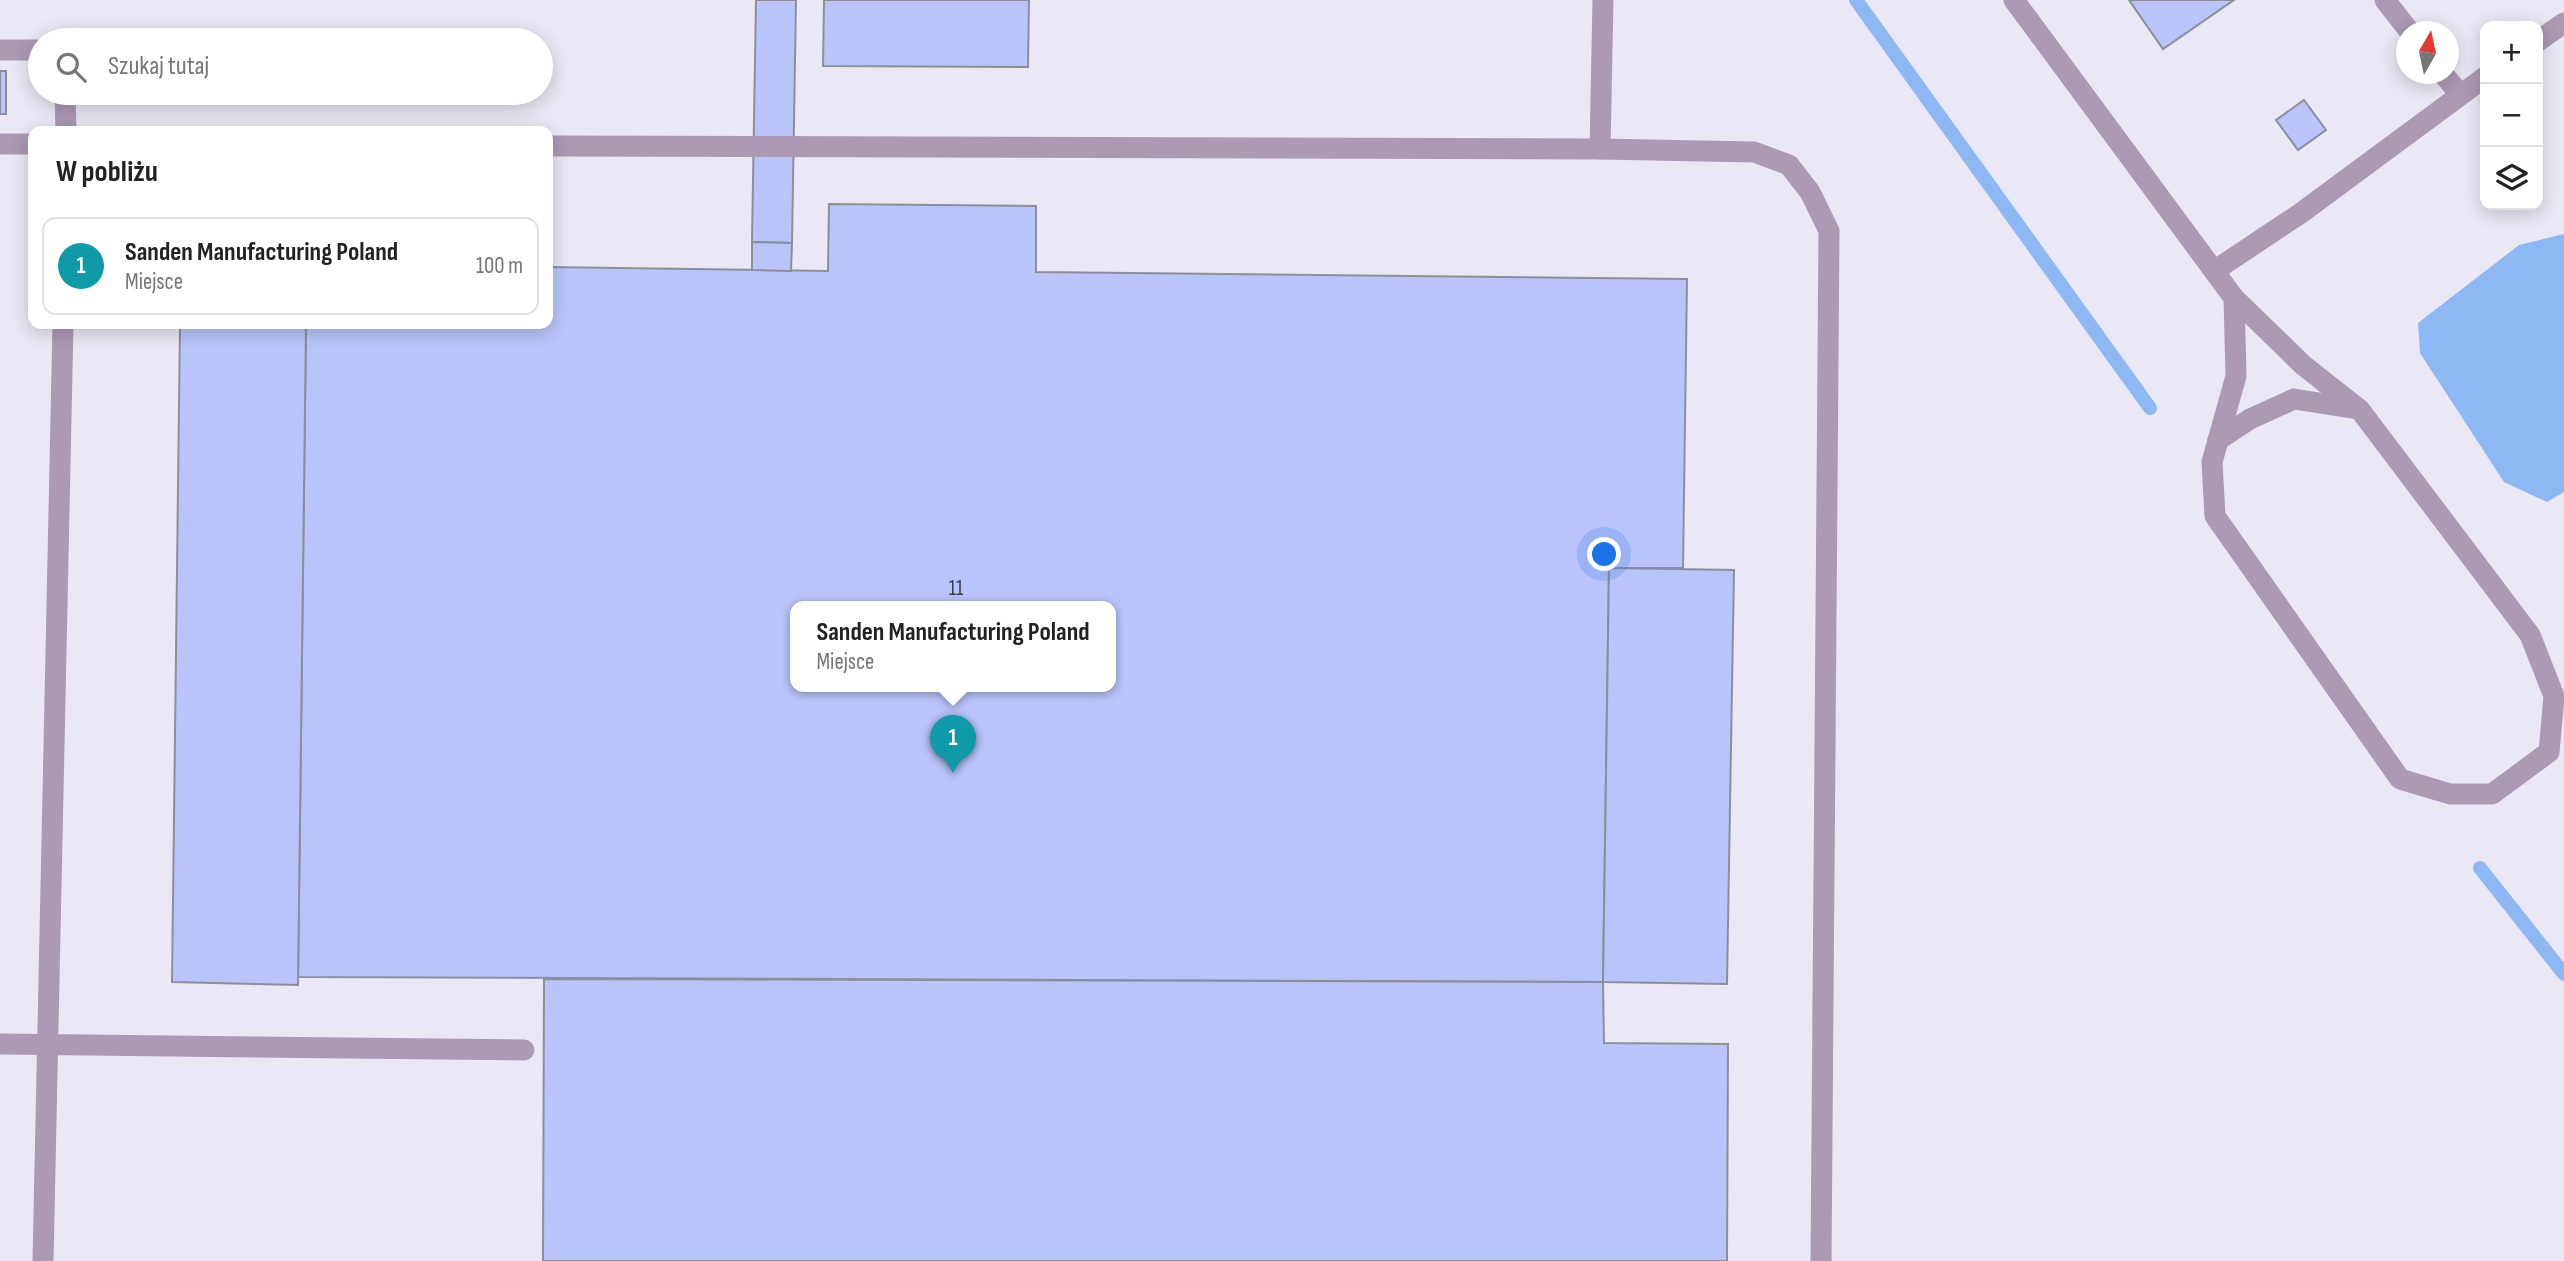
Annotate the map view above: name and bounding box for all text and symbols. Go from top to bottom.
north arrow [2396,21,2459,84]
map controls [2480,21,2543,210]
button: + [2480,21,2543,84]
search box [28,28,553,105]
icon: search [52,48,90,86]
text: Szukaj tutaj [108,51,209,82]
button: − [2480,84,2543,147]
button: layers [2480,147,2543,210]
text: W pobliżu [56,154,158,190]
text: Sanden Manufacturing Poland [125,237,398,268]
text: 1 [76,252,86,280]
text: 100 m [476,252,523,280]
text: Miejsce [125,268,183,296]
your location [1587,537,1621,571]
house number: 11 [949,576,964,601]
popup [790,601,1116,692]
text: Sanden Manufacturing Poland [816,617,1090,648]
text: Miejsce [816,648,874,676]
pin: 1 [930,715,976,773]

